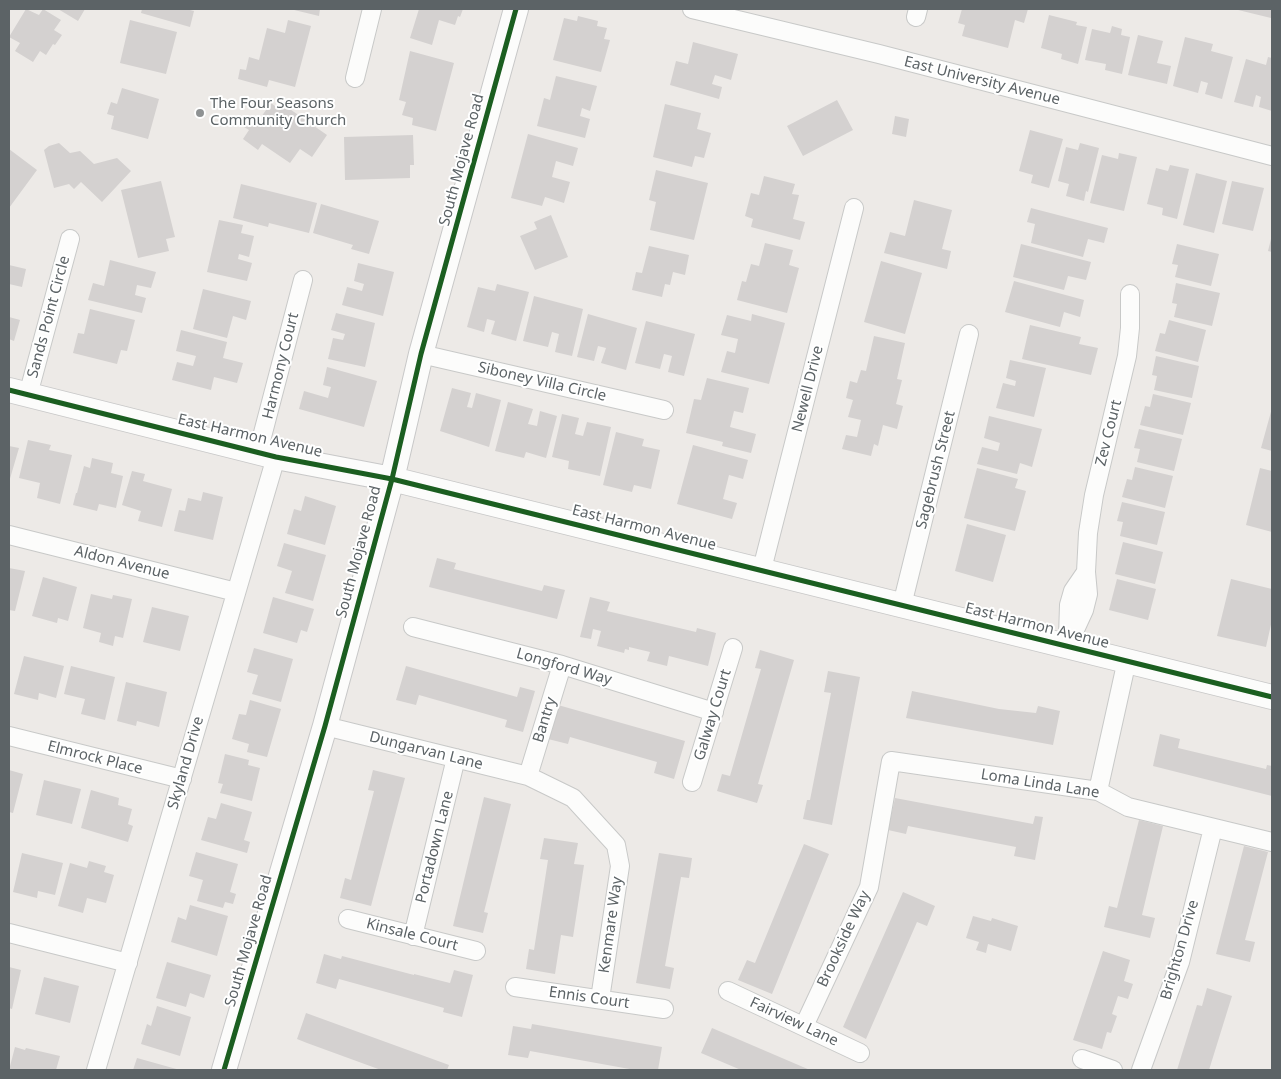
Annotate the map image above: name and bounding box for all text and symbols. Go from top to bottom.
street label: East University Avenue [902,53,1062,109]
street label: South Mojave Road [436,92,488,228]
place label: The Four Seasons Community Church [210,95,346,130]
marker: The Four Seasons Community Church [194,107,206,119]
street label: Sands Point Circle [24,254,74,380]
street label: Harmony Court [259,311,303,421]
street label: Newell Drive [789,344,827,434]
street label: Siboney Villa Circle [476,358,608,406]
street label: Zev Court [1092,398,1126,468]
street label: Sagebrush Street [913,409,959,531]
street label: East Harmon Avenue [176,411,324,461]
street label: South Mojave Road [333,484,385,620]
street label: East Harmon Avenue [570,501,718,555]
street label: Aldon Avenue [72,542,172,584]
street label: East Harmon Avenue [963,599,1111,653]
street label: Longford Way [514,645,614,689]
street label: Galway Court [691,667,735,763]
street label: Bantry [530,695,560,745]
street label: Skyland Drive [164,715,208,811]
street label: Dungarvan Lane [367,728,485,774]
street label: Elmrock Place [46,737,144,779]
street label: Loma Linda Lane [979,766,1101,802]
street label: Portadown Lane [412,789,458,905]
street label: South Mojave Road [222,873,276,1009]
street label: Kenmare Way [595,876,627,974]
street label: Brookside Way [814,888,874,990]
street label: Brighton Drive [1157,898,1203,1002]
street label: Kinsale Court [364,915,460,955]
street label: Ennis Court [548,983,630,1013]
street label: Fairview Lane [747,994,841,1050]

